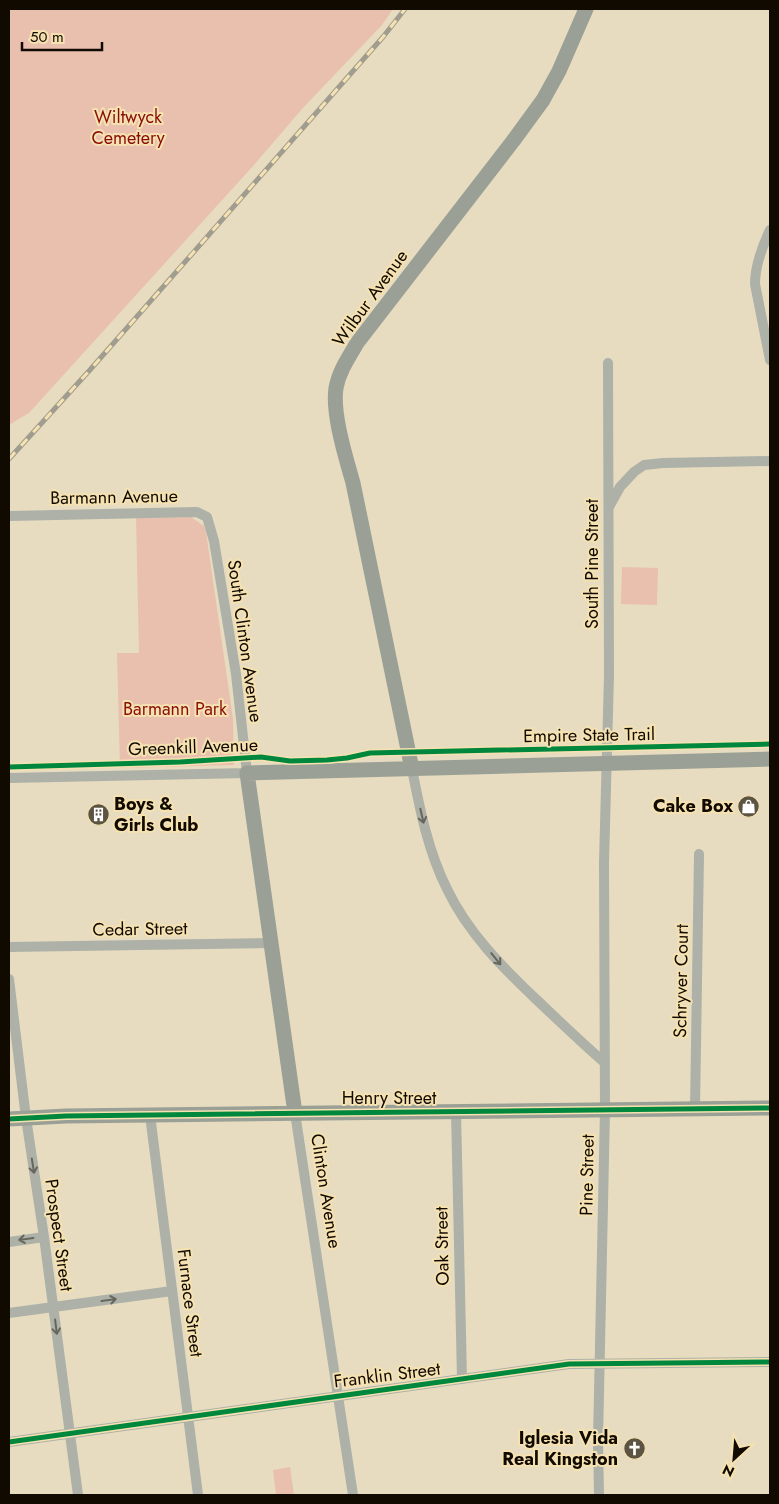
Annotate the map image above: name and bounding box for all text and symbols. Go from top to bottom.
scale bar [22,20,102,52]
text: 50 m [30,26,64,48]
park label: Wiltwyck Cemetery [91,104,165,151]
street label: Wilbur Avenue [326,244,414,352]
street label: Barmann Avenue [50,483,178,511]
street label: South Pine Street [579,498,605,629]
street label: South Clinton Avenue [221,558,269,724]
park label: Barmann Park [123,696,227,722]
street label: Empire State Trail [523,721,655,749]
street label: Greenkill Avenue [127,732,259,762]
place label: Boys & Girls Club [114,791,198,838]
place label: Cake Box [653,793,733,819]
shop icon: Cake Box [737,794,761,818]
building icon: Boys & Girls Club [86,802,110,826]
one-way arrow [418,808,427,824]
street label: Cedar Street [92,915,188,943]
street label: Schryver Court [667,923,695,1038]
one-way arrow [490,952,501,965]
street label: Henry Street [342,1085,437,1111]
street label: Clinton Avenue [304,1132,348,1250]
street label: Pine Street [573,1133,601,1216]
one-way arrow [29,1158,39,1174]
street label: Prospect Street [38,1177,80,1294]
street label: Oak Street [428,1206,456,1286]
one-way arrow [19,1235,35,1245]
street label: Furnace Street [170,1248,210,1359]
one-way arrow [101,1295,117,1305]
one-way arrow [51,1319,61,1335]
street label: Franklin Street [332,1355,443,1394]
place label: Iglesia Vida Real Kingston [502,1425,618,1472]
north arrow [709,1434,759,1484]
church icon: Iglesia Vida Real Kingston [622,1436,646,1460]
text: N [719,1459,738,1482]

